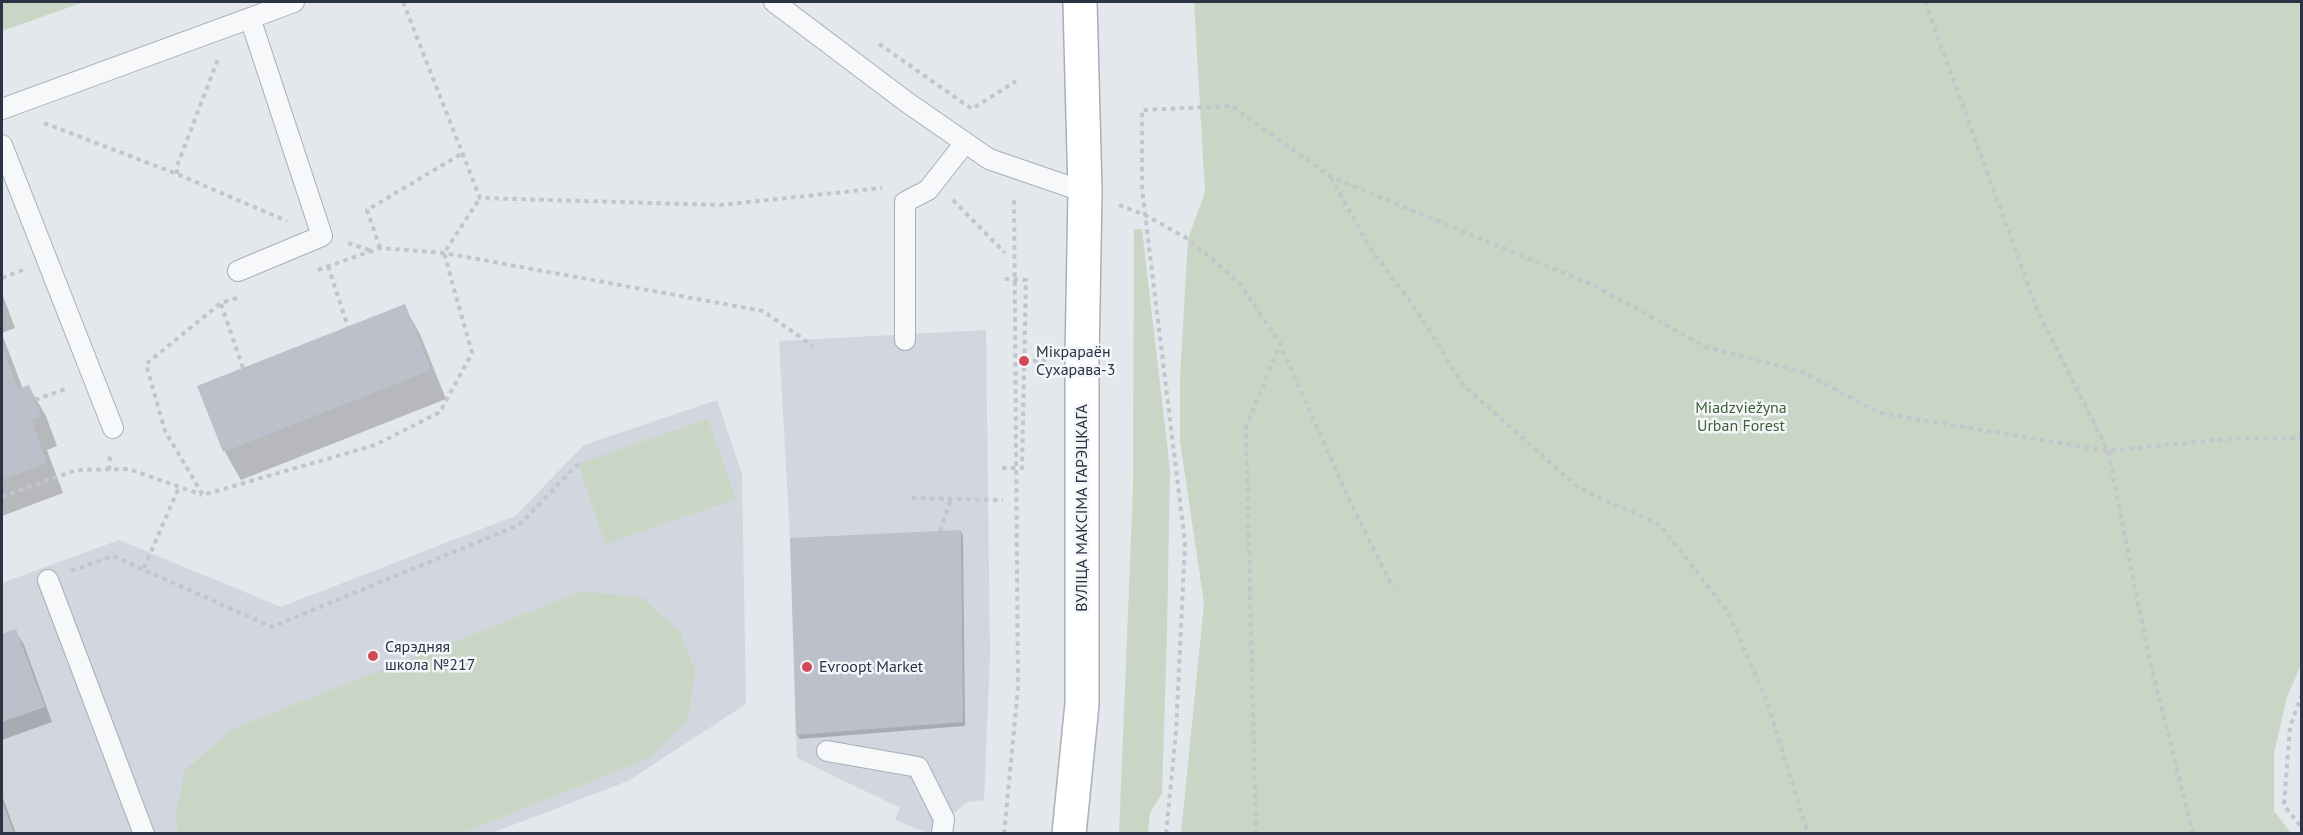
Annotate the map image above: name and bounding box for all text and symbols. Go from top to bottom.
place label: Мікрараён Сухарава-3 [1036,342,1116,380]
marker: Мікрараён Сухарава-3 [1017,354,1031,368]
park label: Miadzviežyna Urban Forest [1695,398,1787,436]
street label: ВУЛІЦА МАКСІМА ГАРЭЦКАГА [1072,404,1092,612]
place label: Сярэдняя школа №217 [385,637,476,675]
marker: Сярэдняя школа №217 [366,649,380,663]
place label: Evroopt Market [819,657,923,677]
marker: Evroopt Market [800,660,814,674]

